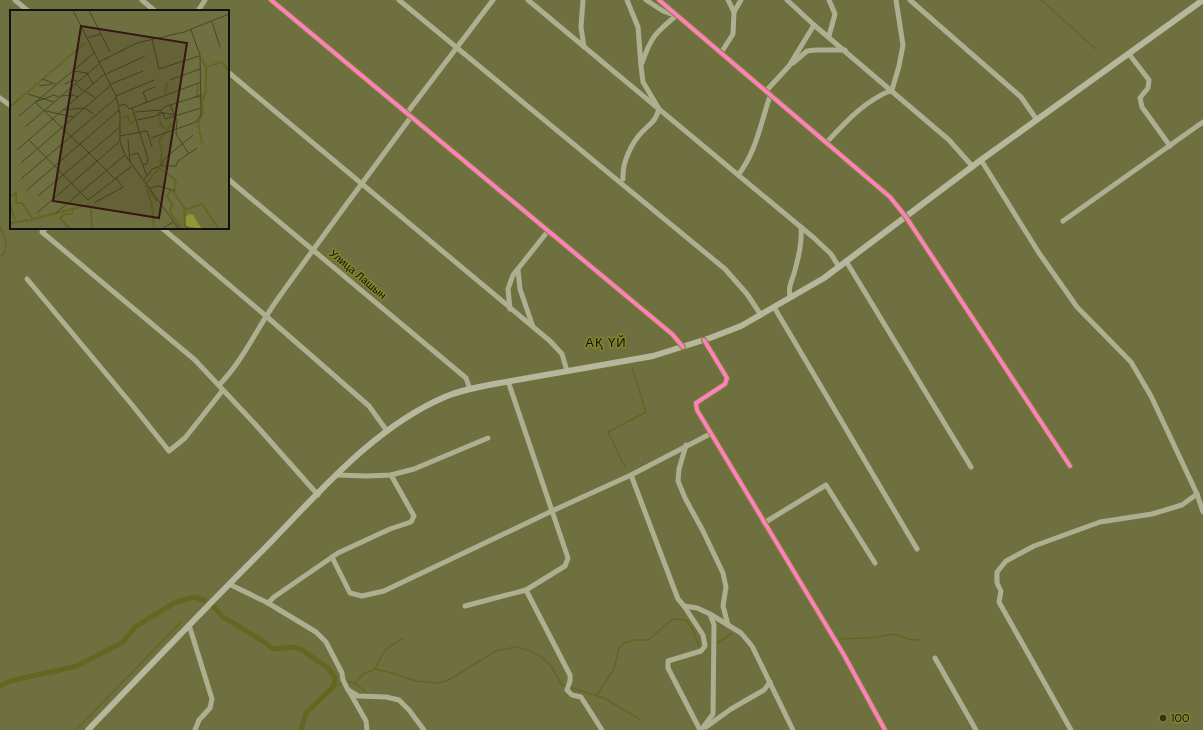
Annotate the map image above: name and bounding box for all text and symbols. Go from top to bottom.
inset map [10,10,229,229]
street label: Улица Лашын [327,246,389,302]
district label: АҚ ҮЙ [585,334,627,351]
place label: 100 [1171,711,1189,725]
marker: 100 [1158,713,1168,723]

